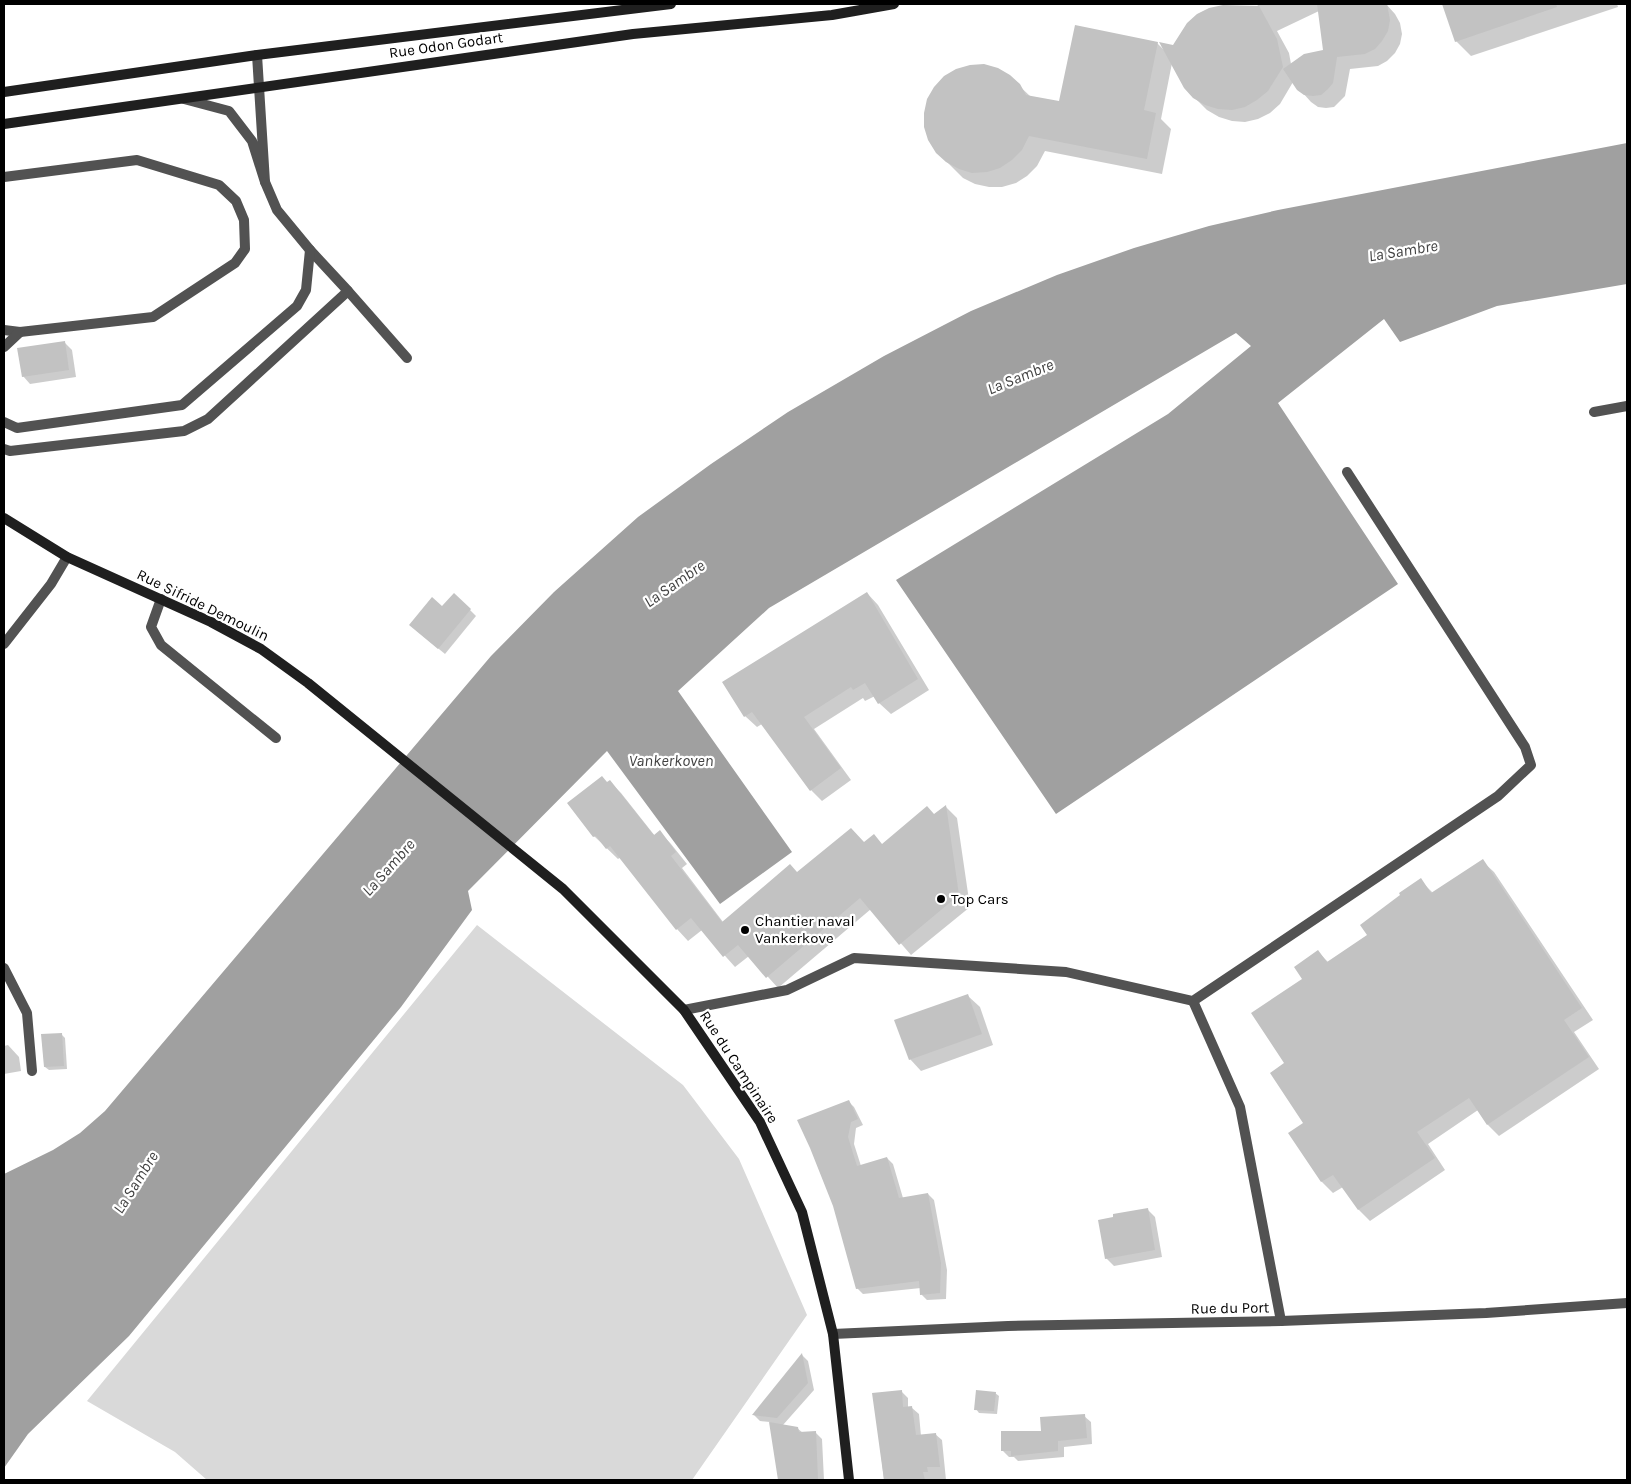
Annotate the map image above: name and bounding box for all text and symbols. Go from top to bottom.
street label: Rue Odon Godart [388,28,505,62]
water label: La Sambre [1367,236,1440,265]
water label: La Sambre [984,354,1057,398]
water label: La Sambre [640,555,709,611]
street label: Rue Sifride Demoulin [134,565,272,645]
water label: Vankerkoven [629,751,713,770]
water label: La Sambre [358,835,419,900]
place label: Top Cars [951,890,1009,908]
marker: Top Cars [935,893,947,905]
place label: Chantier naval Vankerkove [755,912,855,947]
marker: Chantier naval Vankerkove [739,924,751,936]
street label: Rue du Campinaire [696,1007,782,1127]
water label: La Sambre [109,1147,162,1217]
street label: Rue du Port [1191,1298,1270,1318]

